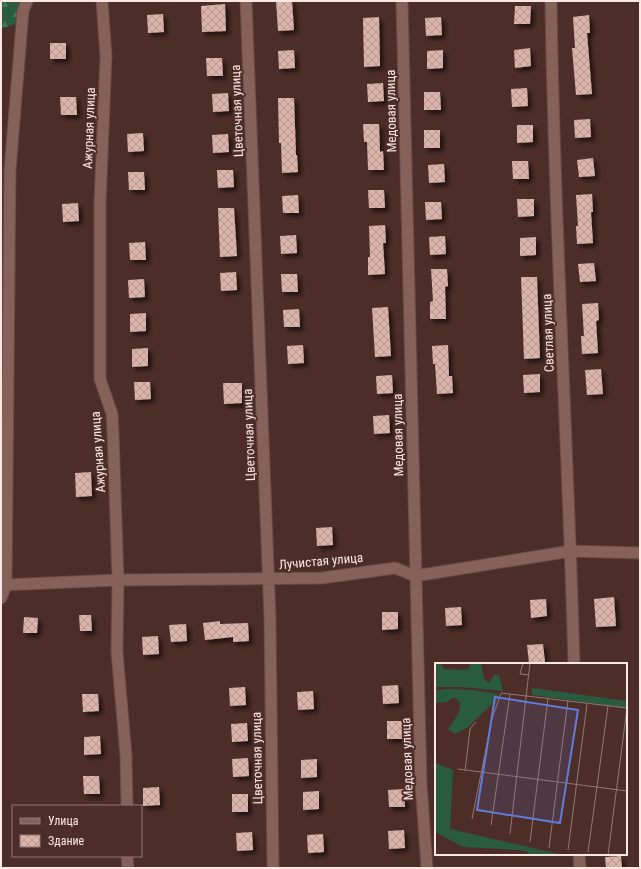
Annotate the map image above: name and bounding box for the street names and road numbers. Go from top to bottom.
street label: Цветочная улица [228,65,246,157]
street label: Медовая улица [383,69,399,153]
street label: Ажурная улица [80,87,98,169]
street label: Светлая улица [539,293,557,373]
street label: Цветочная улица [240,389,258,481]
street label: Медовая улица [390,393,406,477]
street label: Ажурная улица [88,411,108,493]
street label: Лучистая улица [278,550,364,572]
street label: Цветочная улица [249,712,265,804]
street label: Медовая улица [398,717,416,801]

